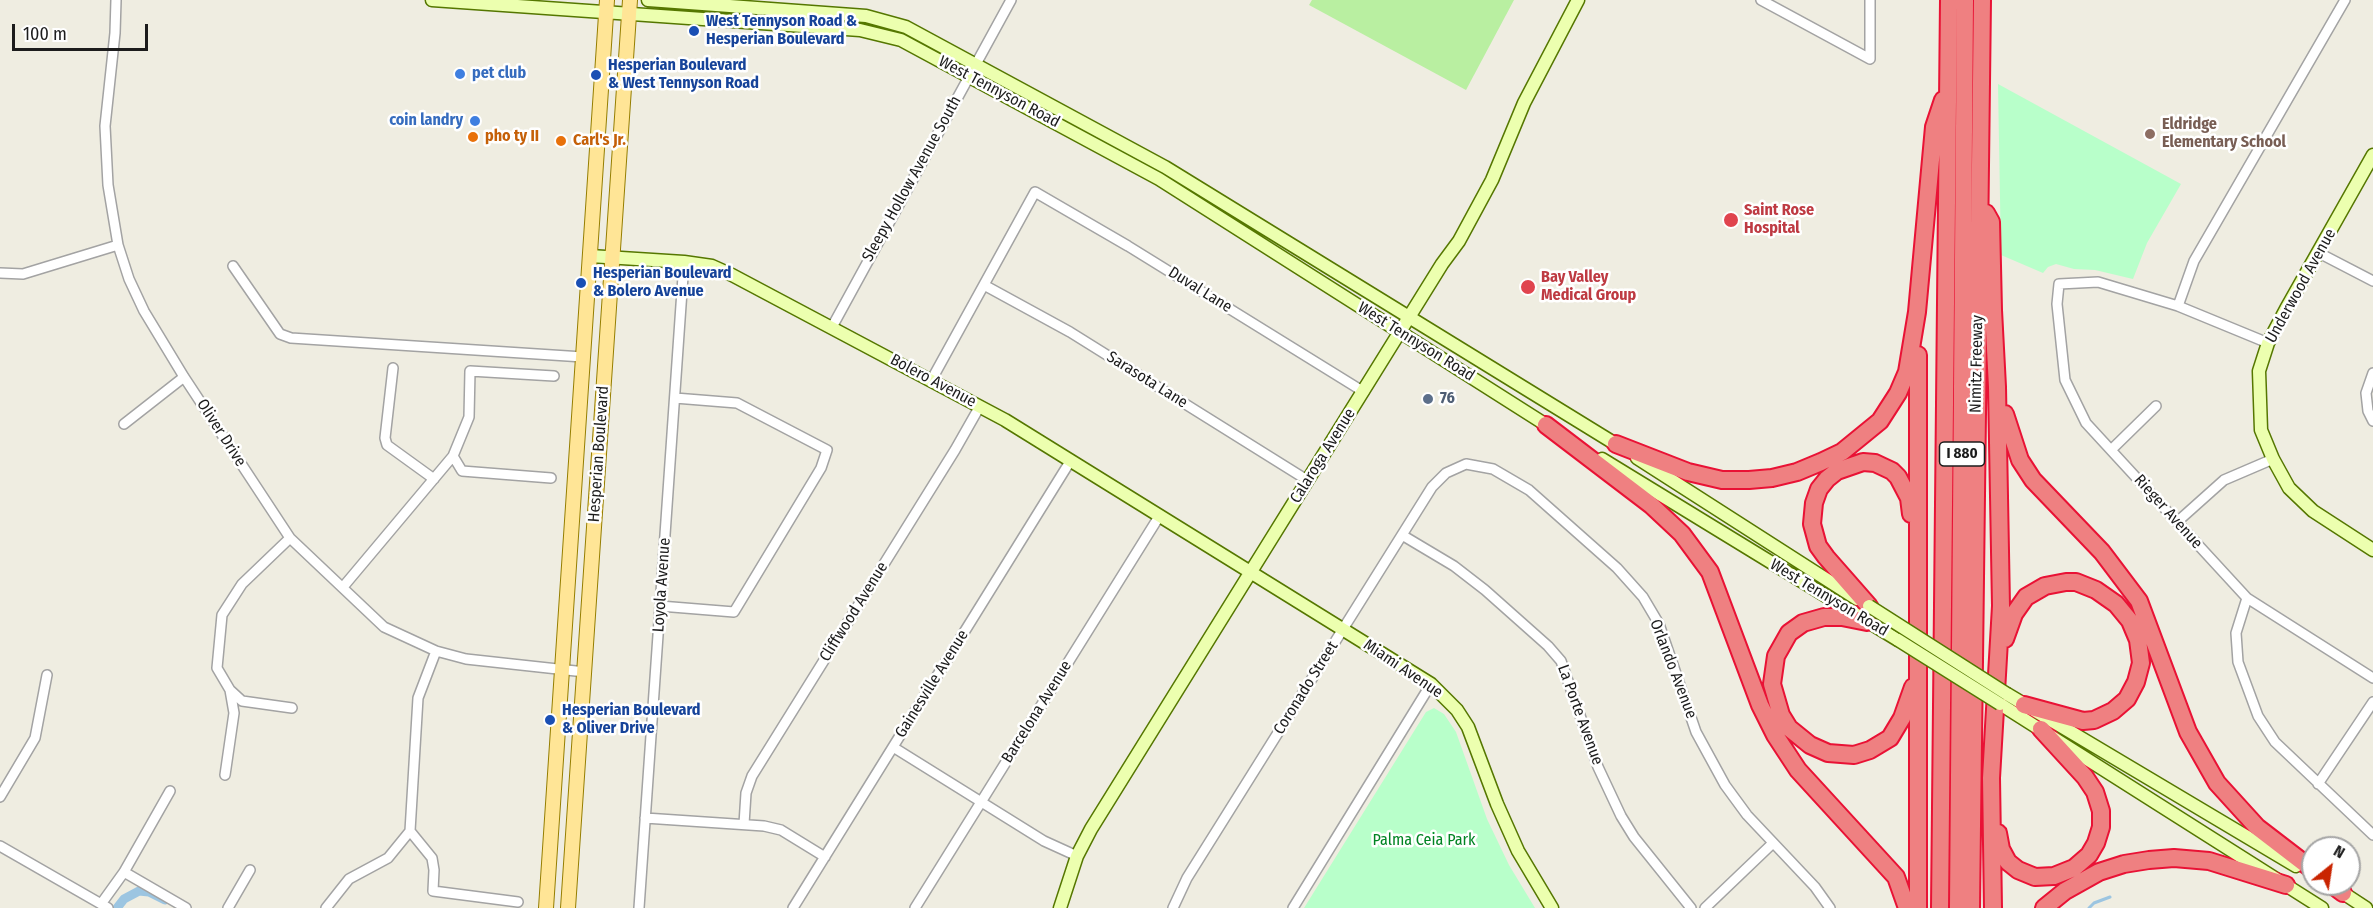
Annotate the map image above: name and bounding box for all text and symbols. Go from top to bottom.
scale bar [15,12,152,50]
place label: West Tennyson Road & Hesperian Boulevard [706,12,857,50]
text: 100 m [23,23,67,45]
marker: West Tennyson Road & Hesperian Boulevard [687,24,701,38]
street label: West Tennyson Road [935,52,1063,132]
place label: Hesperian Boulevard & West Tennyson Road [608,56,759,94]
place label: pet club [472,64,526,84]
marker: pet club [453,67,467,81]
marker: Hesperian Boulevard & West Tennyson Road [589,68,603,82]
street label: Sleepy Hollow Avenue South [858,93,966,265]
place label: coin landry [389,111,463,131]
marker: coin landry [468,114,482,128]
place label: Eldridge Elementary School [2162,115,2286,153]
place label: pho ty II [485,127,539,147]
marker: Eldridge Elementary School [2143,127,2157,141]
marker: pho ty II [466,130,480,144]
place label: Carl's Jr. [573,131,626,151]
marker: Carl's Jr. [554,134,568,148]
place label: Saint Rose Hospital [1744,201,1814,239]
marker: Saint Rose Hospital [1722,211,1740,229]
street label: Underwood Avenue [2262,226,2340,346]
street label: Duval Lane [1165,263,1235,317]
place label: Hesperian Boulevard & Bolero Avenue [593,264,732,302]
place label: Bay Valley Medical Group [1541,268,1636,306]
marker: Hesperian Boulevard & Bolero Avenue [574,276,588,290]
marker: Bay Valley Medical Group [1519,278,1537,296]
street label: West Tennyson Road [1354,298,1478,386]
street label: Nimitz Freeway [1967,315,1987,413]
street label: Sarasota Lane [1103,348,1191,412]
street label: Bolero Avenue [887,350,979,412]
street label: Hesperian Boulevard [585,385,613,523]
place label: 76 [1440,389,1455,409]
marker: 76 [1421,392,1435,406]
street label: Oliver Drive [192,396,250,470]
street label: Calaroga Avenue [1286,405,1360,507]
road number: I 880 [1940,442,1984,466]
street label: Rieger Avenue [2130,471,2206,553]
street label: Loyola Avenue [649,537,675,633]
street label: West Tennyson Road [1766,555,1892,641]
street label: Cliffwood Avenue [816,559,892,665]
street label: Orlando Avenue [1645,617,1701,721]
street label: Gainesville Avenue [891,627,973,741]
street label: Miami Avenue [1360,635,1446,703]
street label: Coronado Street [1270,638,1342,738]
street label: Barcelona Avenue [998,657,1076,767]
street label: La Porte Avenue [1553,662,1607,768]
place label: Hesperian Boulevard & Oliver Drive [562,701,701,739]
marker: Hesperian Boulevard & Oliver Drive [543,713,557,727]
park label: Palma Ceia Park [1372,831,1476,851]
north arrow [2301,836,2361,896]
text: N [2330,841,2348,862]

